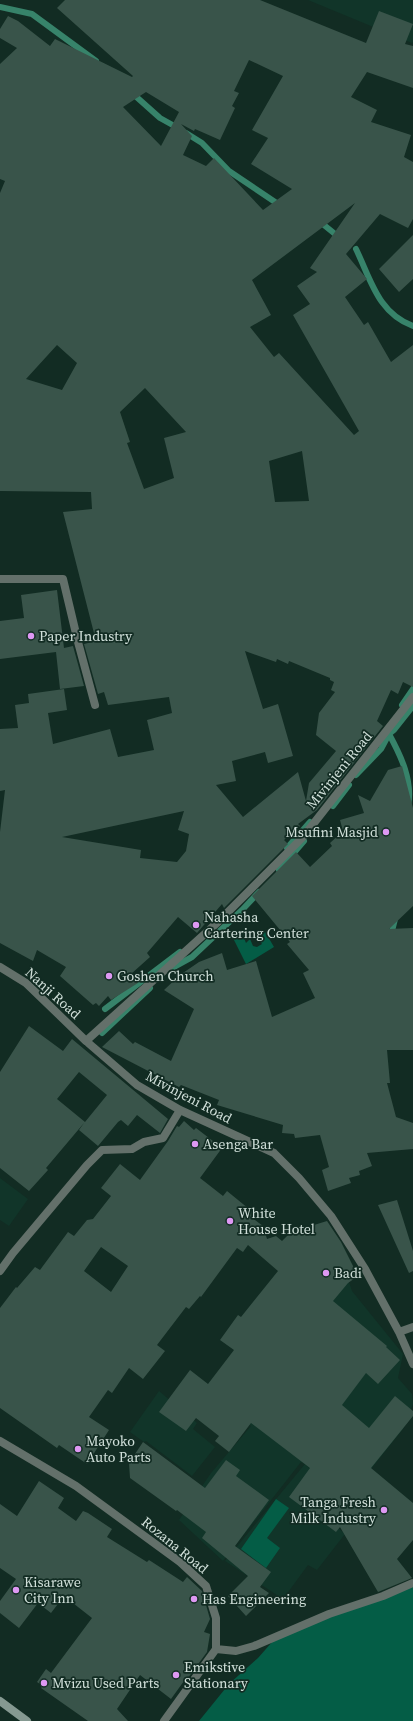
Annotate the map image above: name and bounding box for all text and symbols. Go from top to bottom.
place label: Paper Industry [39,626,133,646]
marker: Paper Industry [26,631,36,641]
street label: Mivinjeni Road [301,727,377,813]
place label: Msufini Masjid [285,822,378,842]
marker: Msufini Masjid [381,827,391,837]
place label: Nahasha Cartering Center [204,907,309,943]
marker: Nahasha Cartering Center [191,920,201,930]
street label: Nanji Road [21,963,85,1023]
place label: Goshen Church [117,966,214,986]
marker: Goshen Church [104,971,114,981]
street label: Mivinjeni Road [142,1066,236,1128]
place label: Asenga Bar [203,1134,273,1154]
marker: Asenga Bar [190,1139,200,1149]
place label: White House Hotel [238,1203,315,1239]
marker: White House Hotel [225,1216,235,1226]
place label: Badi [334,1263,362,1283]
marker: Badi [321,1268,331,1278]
place label: Mayoko Auto Parts [86,1431,151,1467]
marker: Mayoko Auto Parts [73,1444,83,1454]
place label: Tanga Fresh Milk Industry [291,1492,377,1528]
marker: Tanga Fresh Milk Industry [379,1505,389,1515]
street label: Rozana Road [137,1512,213,1578]
place label: Kisarawe City Inn [24,1572,81,1608]
marker: Kisarawe City Inn [11,1585,21,1595]
place label: Has Engineering [202,1589,306,1609]
marker: Has Engineering [189,1594,199,1604]
place label: Emikstive Stationary [184,1657,249,1693]
marker: Emikstive Stationary [171,1670,181,1680]
place label: Mvizu Used Parts [52,1673,159,1693]
marker: Mvizu Used Parts [39,1678,49,1688]

